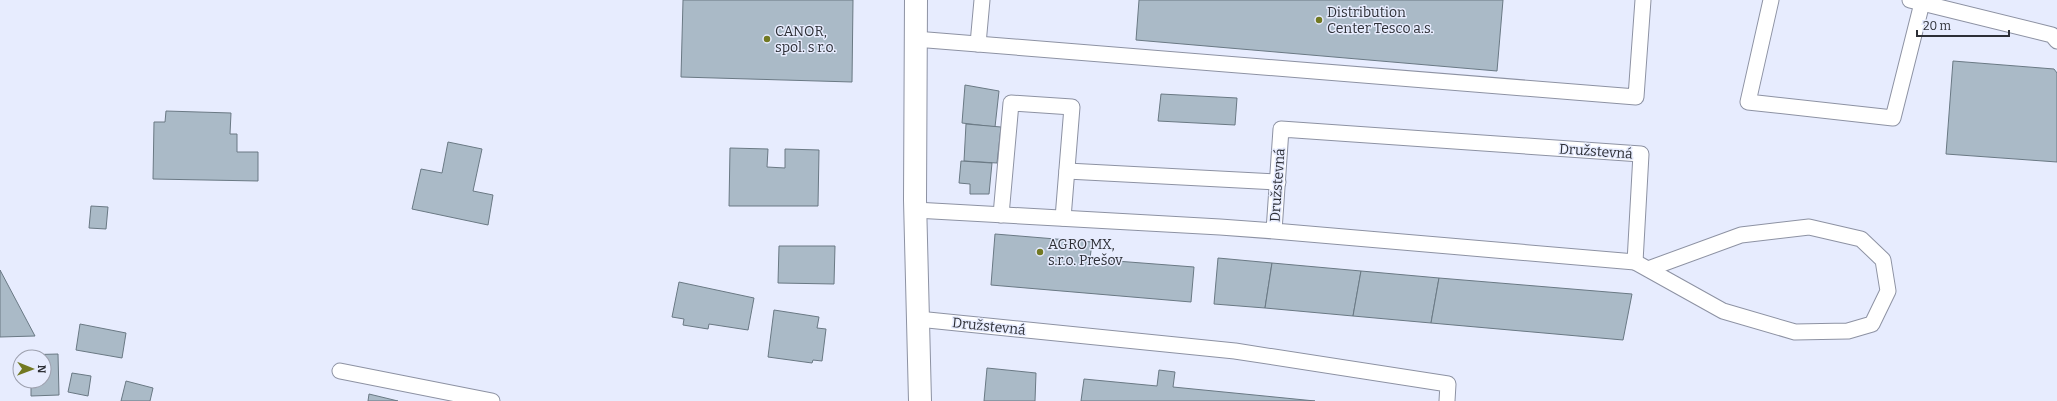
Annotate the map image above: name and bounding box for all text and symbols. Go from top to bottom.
place label: Distribution Center Tesco a.s. [1327,4,1433,37]
scale bar [1917,12,2009,38]
marker: Distribution Center Tesco a.s. [1314,15,1324,25]
text: 20 m [1923,19,1952,33]
place label: CANOR, spol. s r.o. [775,23,836,56]
marker: CANOR, spol. s r.o. [762,34,772,44]
street label: Družstevná [1559,140,1634,163]
street label: Družstevná [1266,147,1289,222]
place label: AGRO MX, s.r.o. Prešov [1048,236,1123,269]
marker: AGRO MX, s.r.o. Prešov [1035,247,1045,257]
street label: Družstevná [951,314,1027,339]
north arrow [12,349,52,389]
text: N [35,365,48,374]

